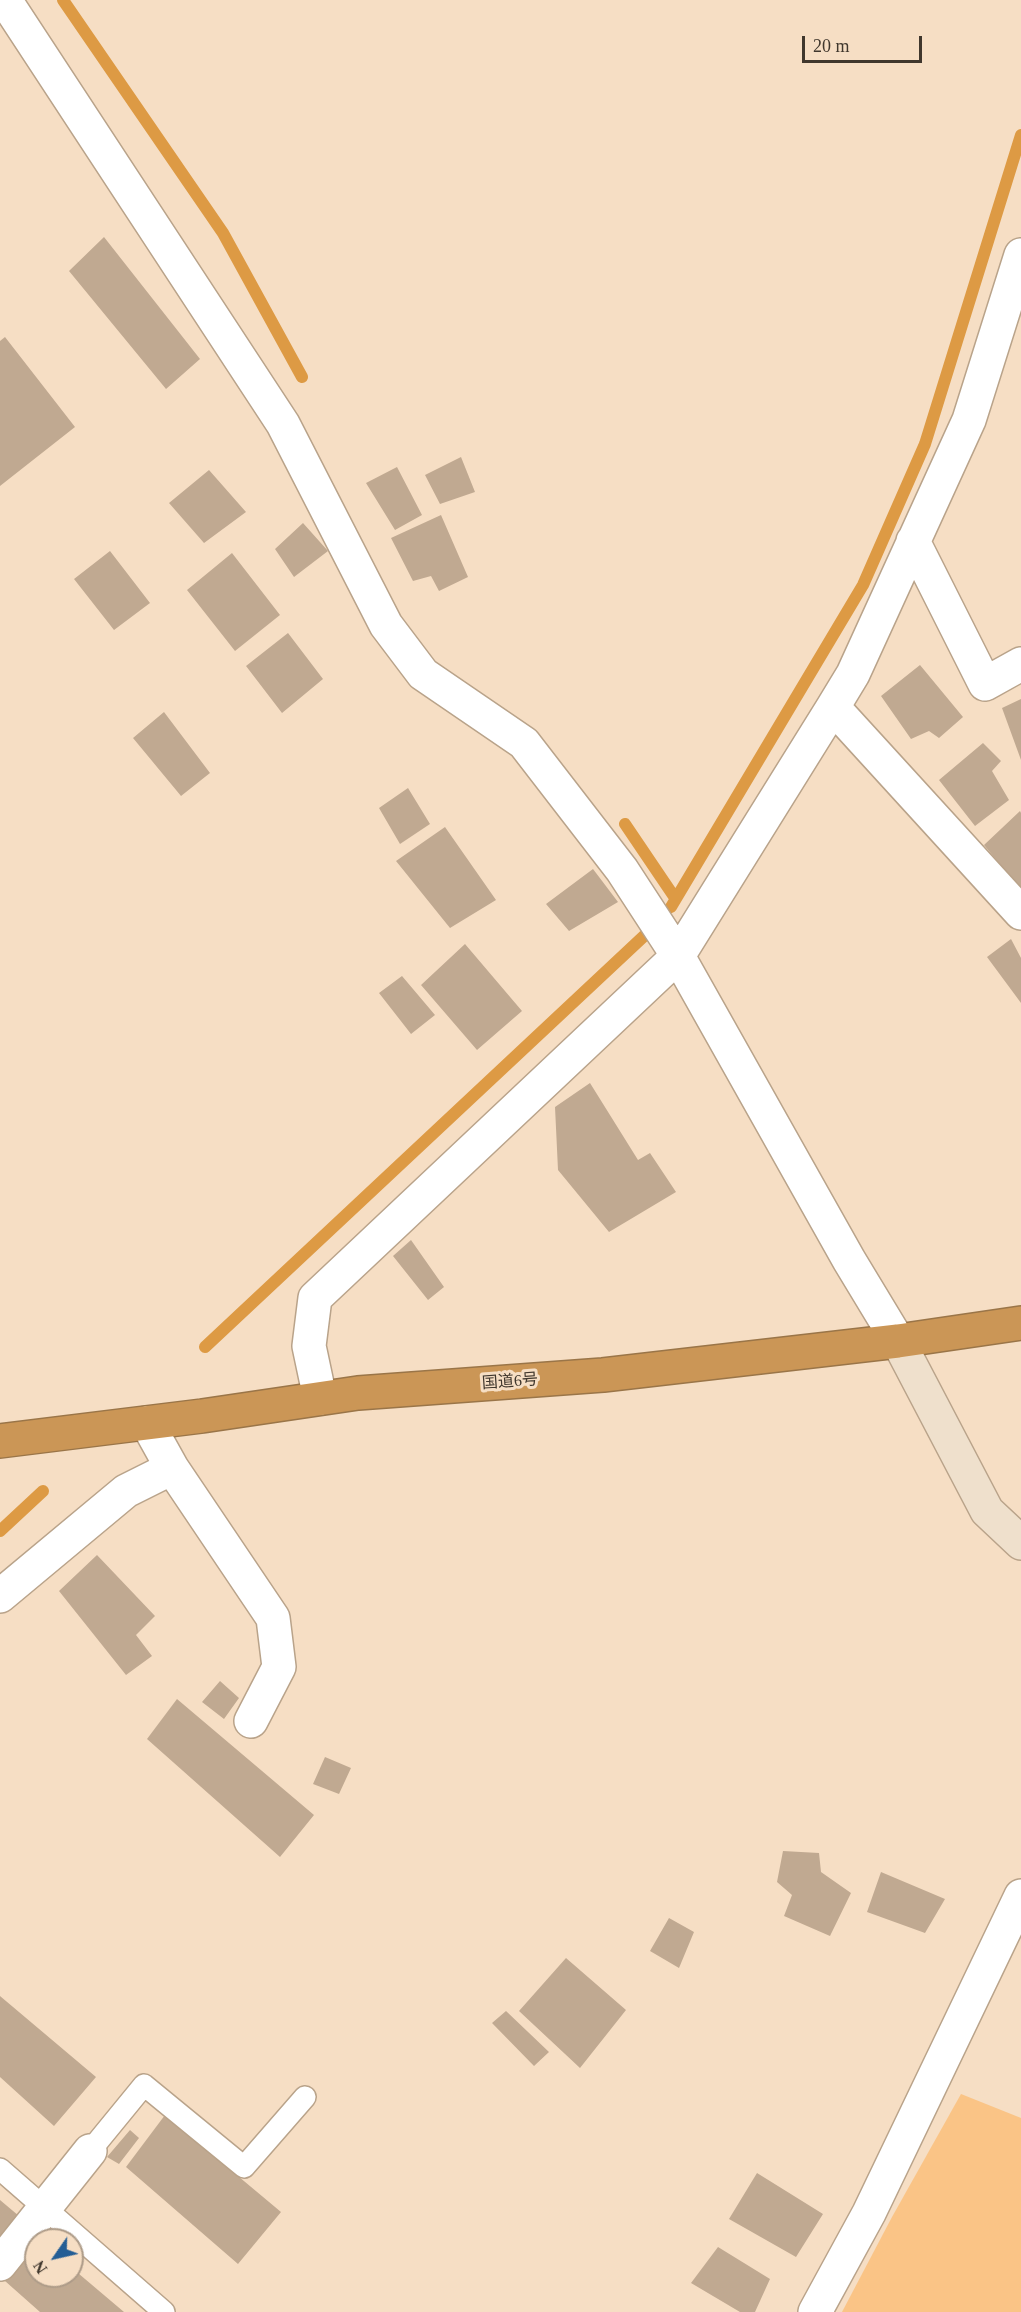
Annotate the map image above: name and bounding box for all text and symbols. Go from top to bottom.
scale bar [805,24,925,62]
text: 20 m [813,36,850,56]
street label: 国道6号 [481,1370,539,1394]
north arrow [24,2228,84,2288]
text: N [30,2258,51,2277]

